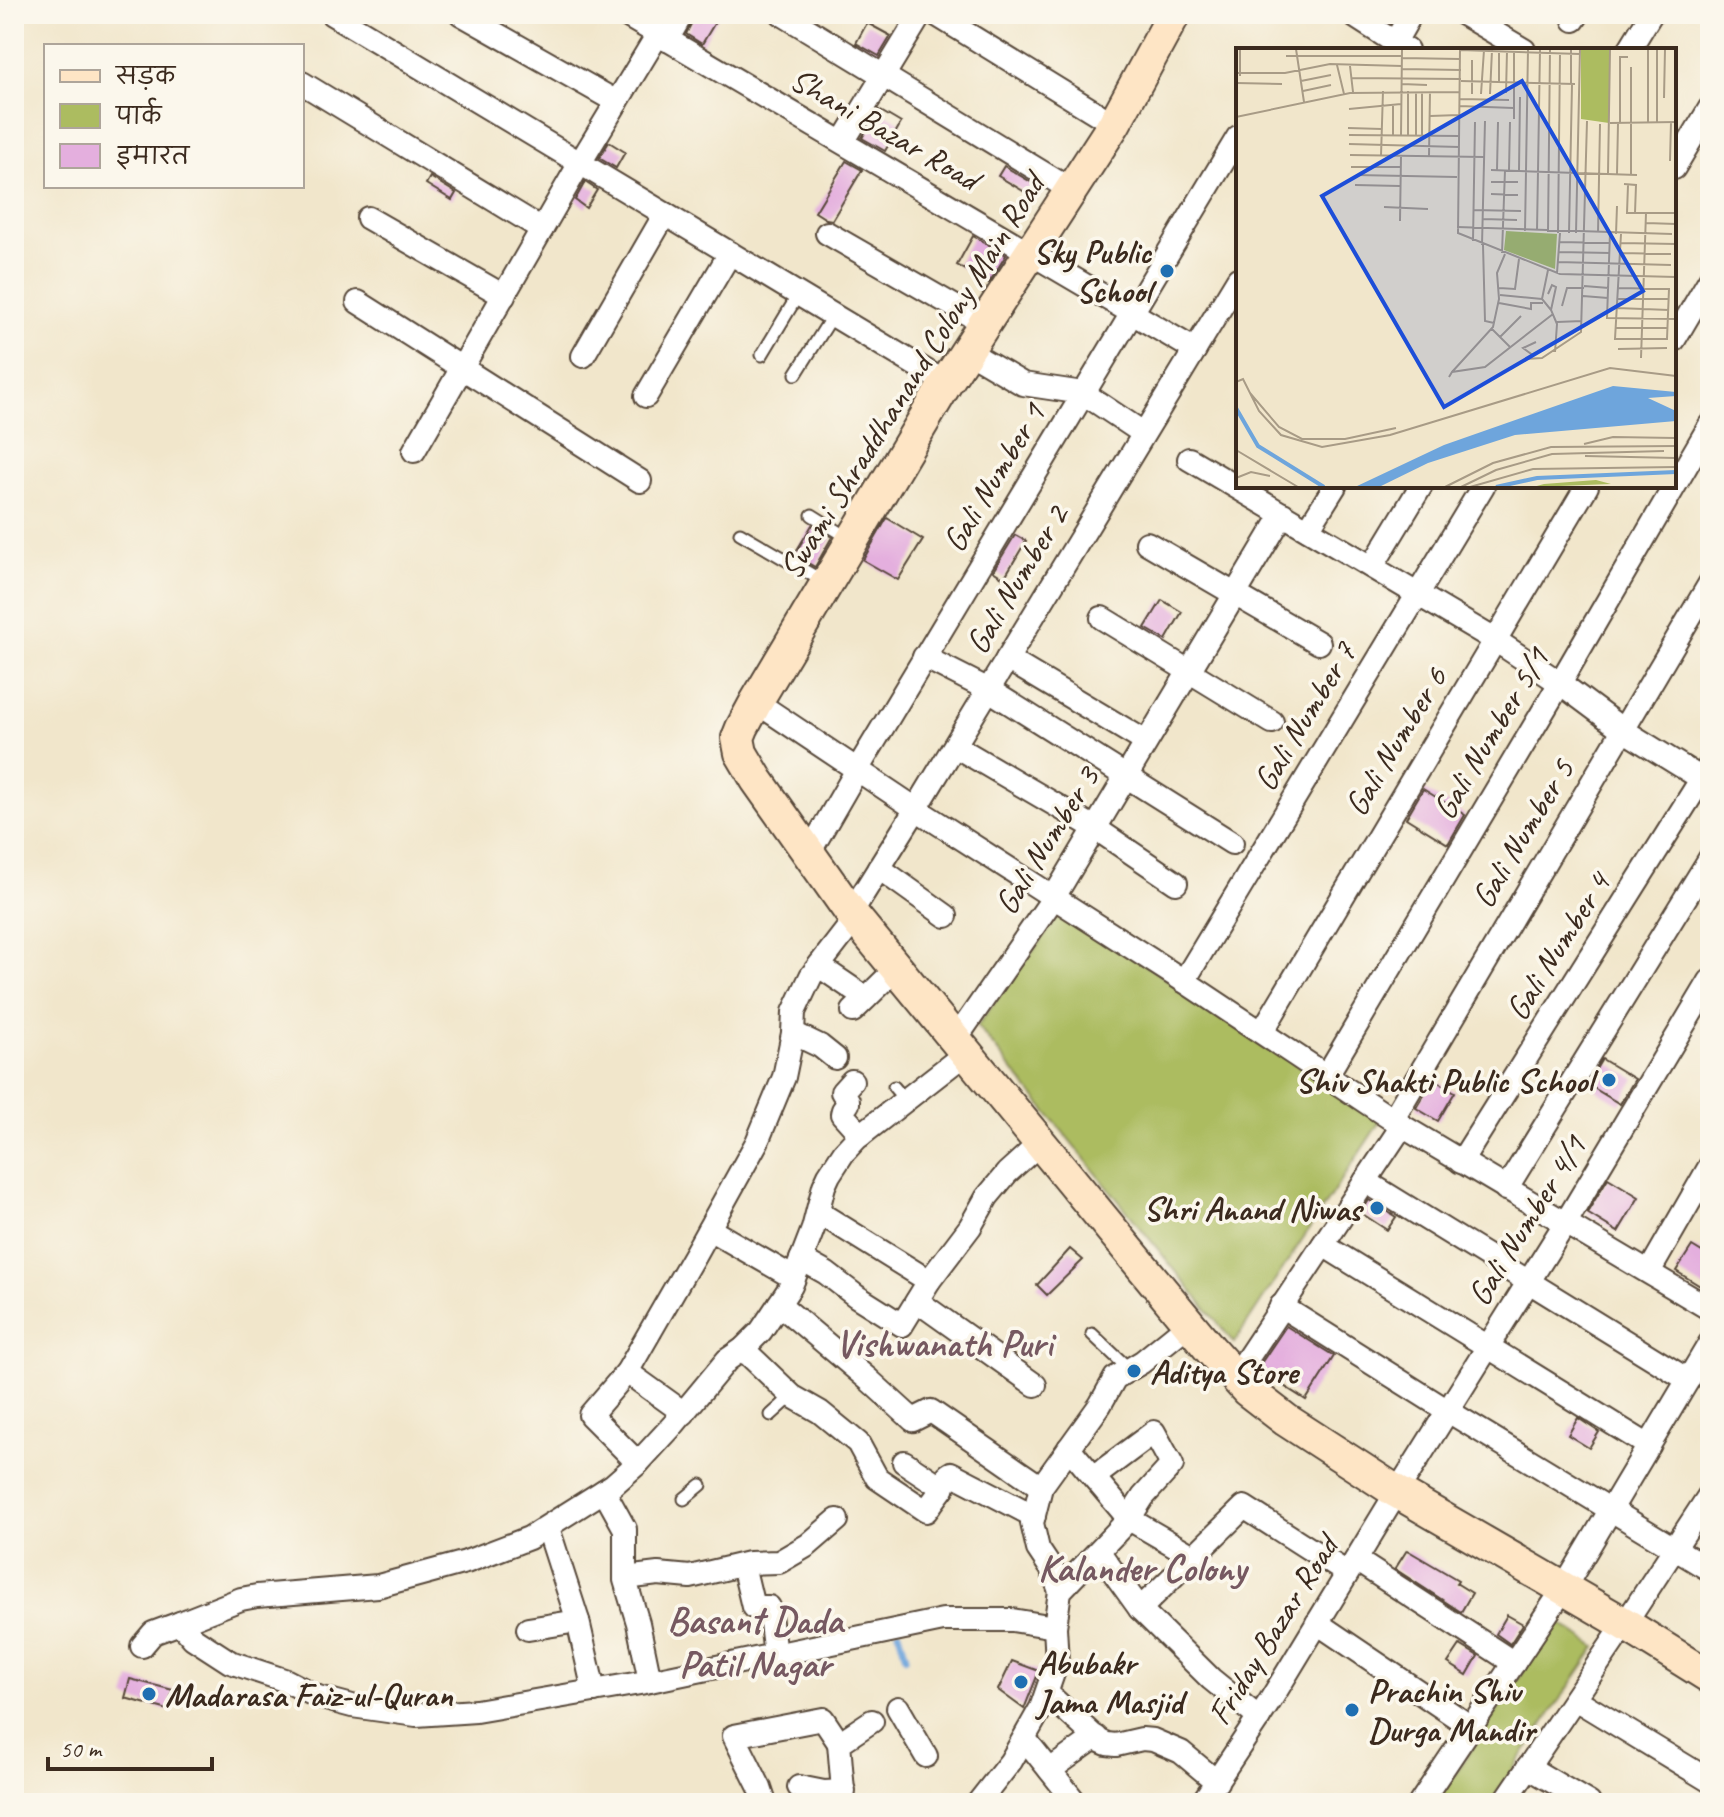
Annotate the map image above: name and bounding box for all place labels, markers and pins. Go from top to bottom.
place label: Sky Public School [1033,230,1157,312]
marker: Sky Public School [1158,262,1176,280]
place label: Shiv Shakti Public School [1296,1059,1599,1102]
marker: Shiv Shakti Public School [1600,1071,1618,1089]
place label: Shri Anand Niwas [1144,1187,1364,1230]
marker: Shri Anand Niwas [1368,1199,1386,1217]
place label: Aditya Store [1150,1350,1301,1393]
marker: Aditya Store [1125,1362,1143,1380]
place label: Abubakr Jama Masjid [1035,1641,1188,1723]
place label: Prachin Shiv Durga Mandir [1368,1669,1538,1751]
place label: Madarasa Faiz-ul-Quran [165,1673,454,1716]
marker: Abubakr Jama Masjid [1012,1673,1030,1691]
marker: Madarasa Faiz-ul-Quran [140,1685,158,1703]
marker: Prachin Shiv Durga Mandir [1343,1701,1361,1719]

